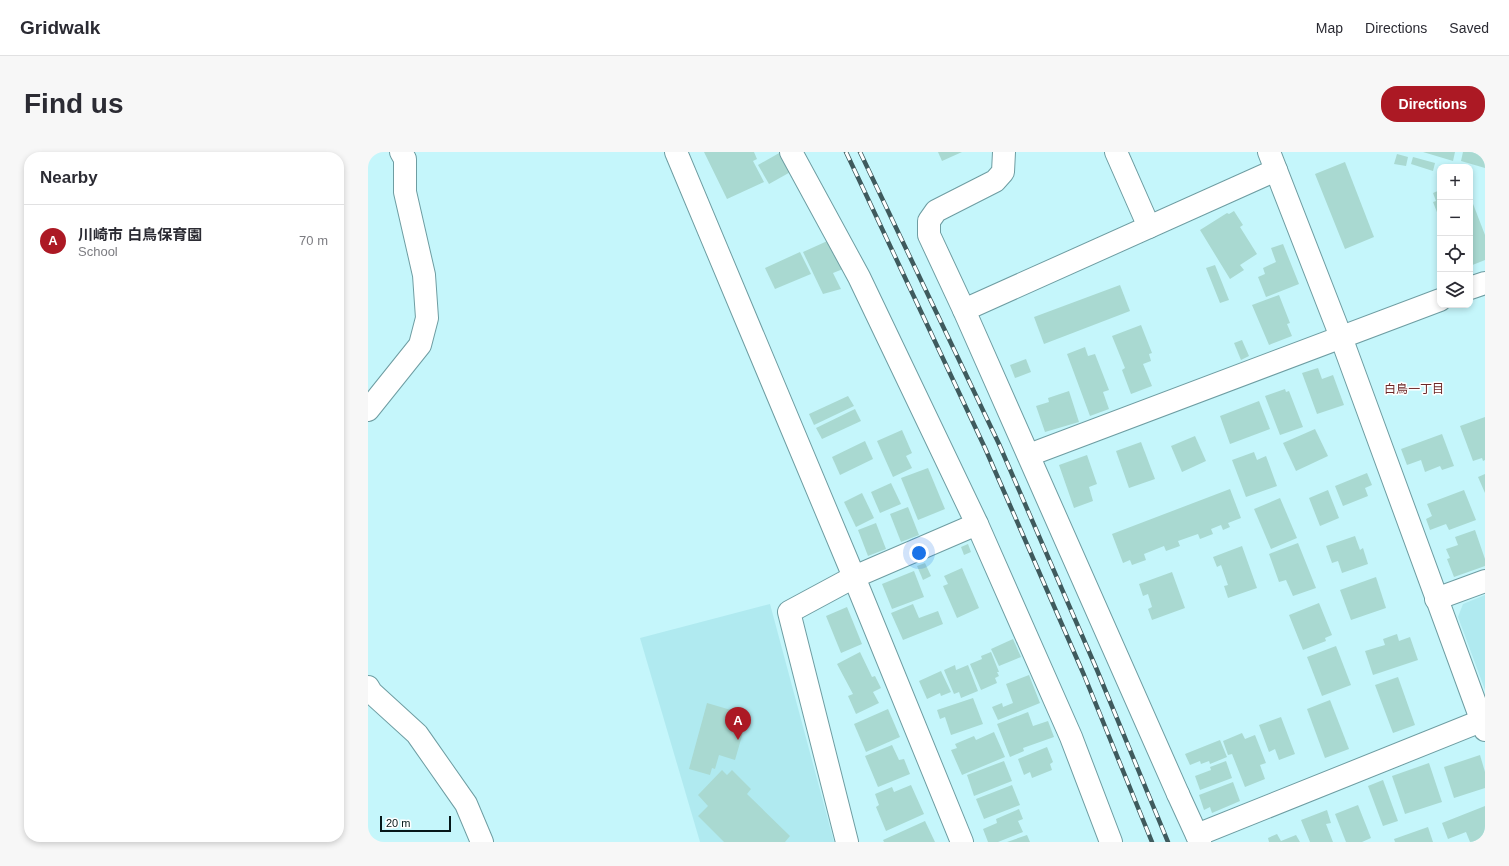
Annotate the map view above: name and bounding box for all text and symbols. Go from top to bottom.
text: Gridwalk [20,17,100,38]
text: Map [1316,20,1343,36]
text: Directions [1365,20,1427,36]
text: Saved [1449,20,1489,36]
button: Directions [1381,86,1485,122]
text: Find us [24,88,124,119]
map controls [1437,164,1473,308]
button: + [1437,164,1473,200]
text: Nearby [40,168,98,187]
button: − [1437,200,1473,236]
text: 川崎市 白鳥保育園 [78,226,202,243]
text: A [48,233,58,248]
text: 70 m [299,233,328,248]
button: locate [1437,236,1473,272]
text: School [78,244,118,259]
button: layers [1437,272,1473,308]
district label: 白鳥一丁目 [1384,382,1444,396]
your location [909,543,929,563]
pin: A [725,707,751,740]
scale bar [380,814,451,833]
text: 20 m [386,817,410,829]

